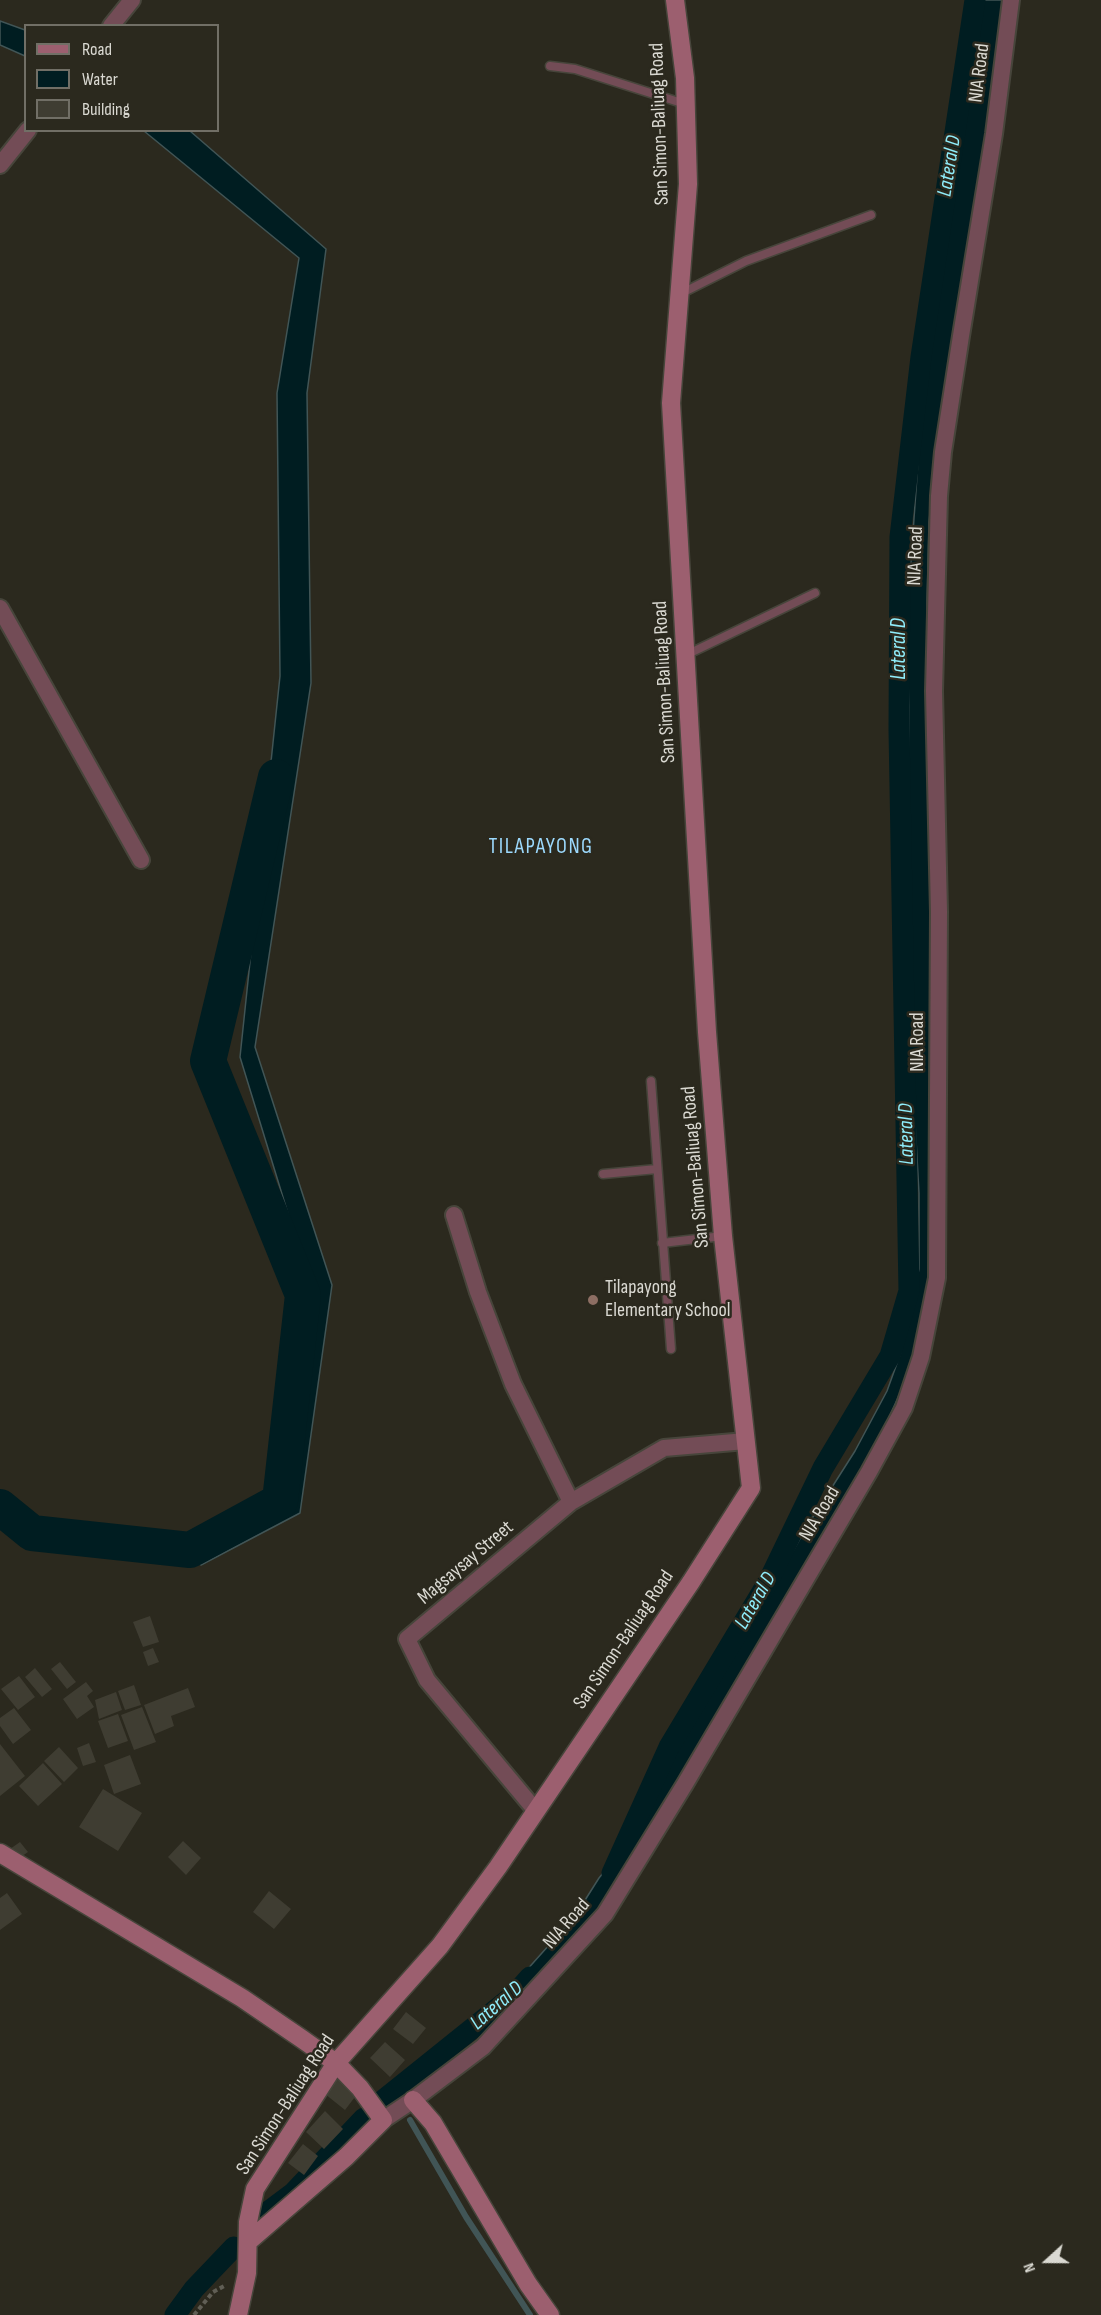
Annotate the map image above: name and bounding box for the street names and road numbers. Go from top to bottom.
street label: San Simon-Baliuag Road [645,42,675,206]
street label: NIA Road [964,42,996,104]
street label: NIA Road [903,526,929,586]
street label: San Simon-Baliuag Road [649,600,681,764]
street label: NIA Road [906,1012,930,1072]
street label: San Simon-Baliuag Road [677,1085,715,1249]
street label: NIA Road [794,1482,846,1546]
street label: Magsaysay Street [413,1516,519,1610]
street label: San Simon-Baliuag Road [569,1566,679,1714]
street label: NIA Road [538,1894,596,1954]
street label: San Simon-Baliuag Road [232,2030,340,2180]

